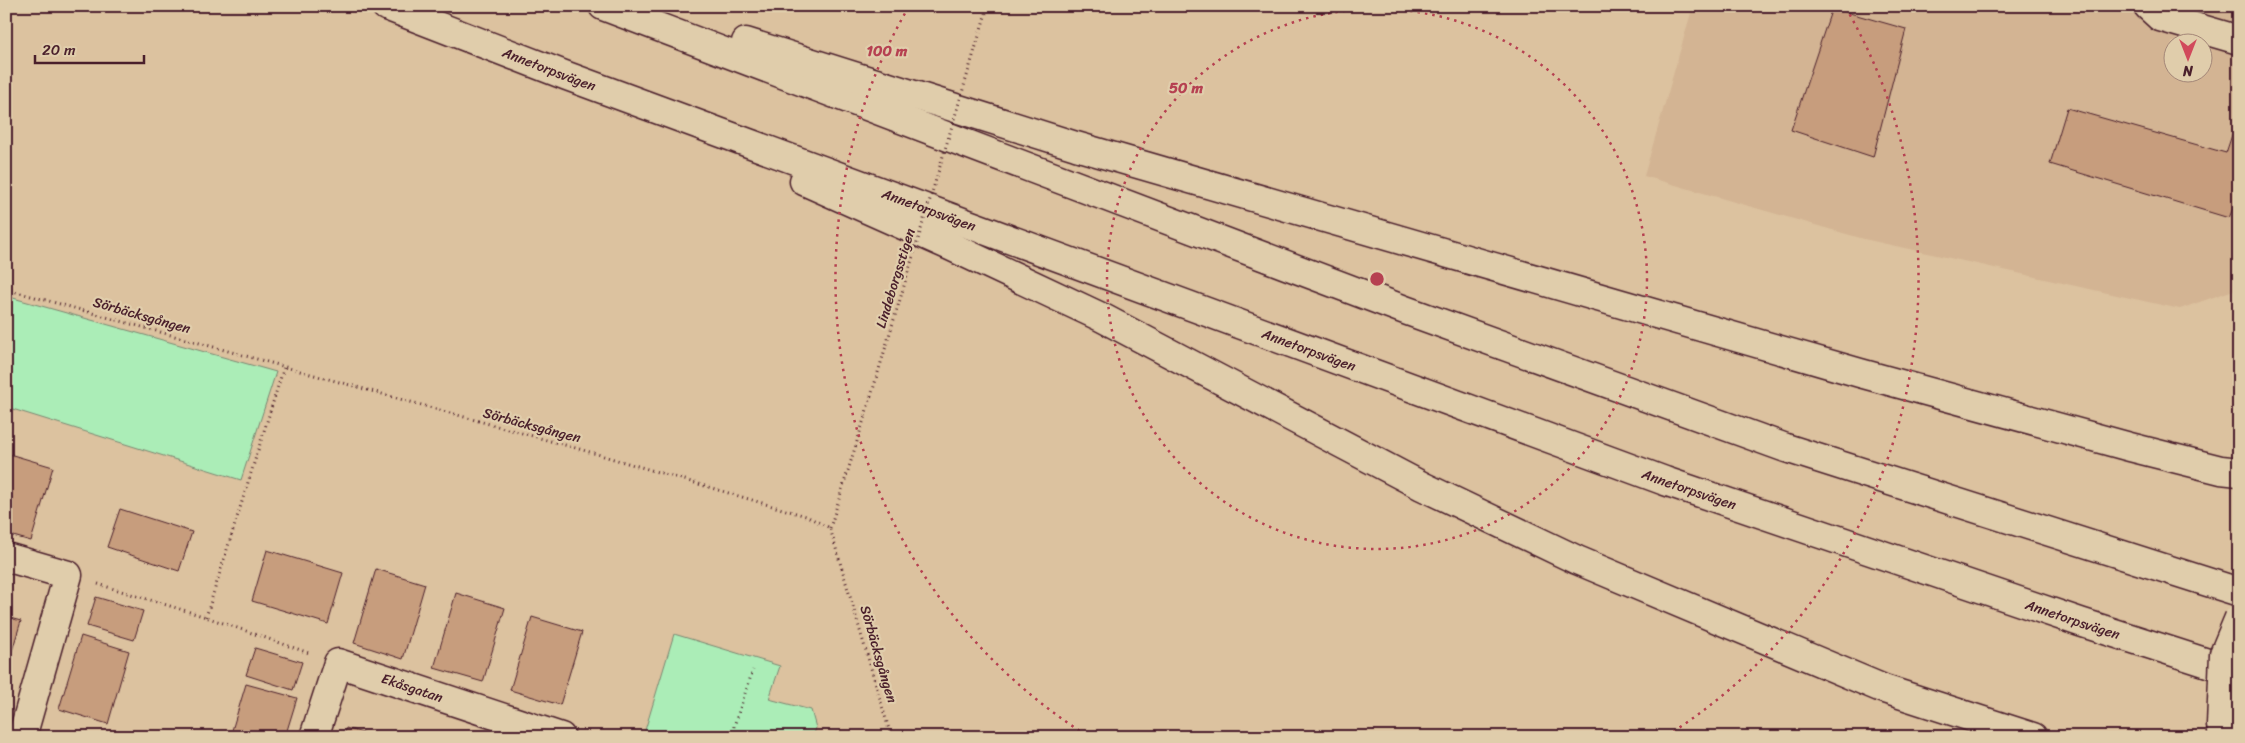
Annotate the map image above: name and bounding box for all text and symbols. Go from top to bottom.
scale bar [35,32,144,64]
north arrow [2162,32,2212,82]
text: 20 m [42,37,76,63]
text: 100 m [867,38,908,64]
street label: Annetorpsvägen [498,40,600,99]
text: N [2183,58,2194,83]
text: 50 m [1169,75,1204,101]
street label: Annetorpsvägen [877,181,980,239]
street label: Lindeborgsstigen [868,225,923,331]
centre of rings [1368,270,1386,288]
street label: Sörbäcksgången [90,290,194,341]
street label: Annetorpsvägen [1257,321,1360,379]
street label: Sörbäcksgången [480,400,584,451]
street label: Annetorpsvägen [1637,461,1740,518]
street label: Annetorpsvägen [2021,592,2124,647]
street label: Sörbäcksgången [853,602,904,706]
street label: Ekåsgatan [378,666,447,710]

